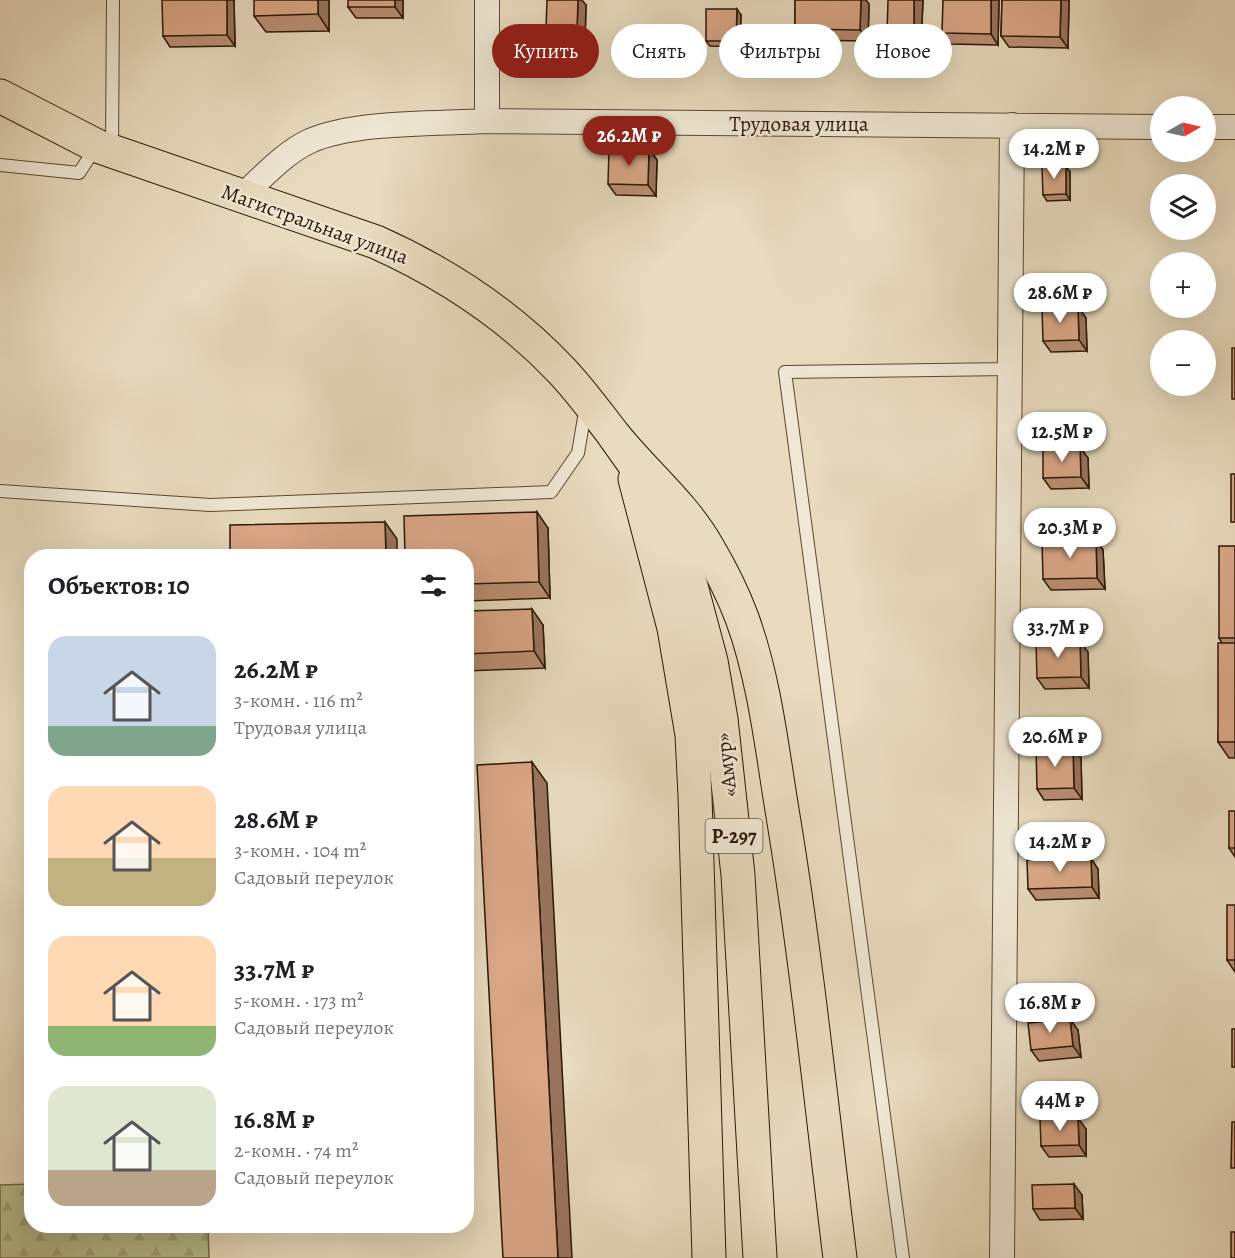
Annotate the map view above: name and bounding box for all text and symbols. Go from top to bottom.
chip: Купить [492,24,599,78]
chip: Снять [611,24,707,78]
chip: Фильтры [719,24,842,78]
chip: Новое [854,24,952,78]
north arrow [1150,96,1216,162]
map controls [1150,96,1216,396]
street label: Трудовая улица [729,110,869,138]
pin: 26.2M ₽ [574,116,684,167]
text: 26.2M ₽ [597,122,661,149]
pin: 14.2M ₽ [999,129,1109,180]
text: 14.2M ₽ [1023,135,1085,162]
button: layers [1150,174,1216,240]
street label: Магистральная улица [218,177,413,271]
button: + [1150,252,1216,318]
pin: 28.6M ₽ [1005,273,1115,324]
text: 28.6M ₽ [1028,279,1092,306]
button: − [1150,330,1216,396]
pin: 12.5M ₽ [1007,412,1117,463]
text: 12.5M ₽ [1031,418,1093,445]
pin: 20.3M ₽ [1015,508,1125,559]
text: 20.3M ₽ [1038,514,1102,541]
text: Объектов: 10 [48,568,190,603]
icon: filters [417,569,450,602]
pin: 33.7M ₽ [1003,608,1113,659]
text: 33.7M ₽ [1027,614,1089,641]
text: 26.2M ₽ [234,652,318,687]
icon: home [96,660,168,732]
text: 3-комн. · 116 m² [234,687,363,714]
text: Трудовая улица [234,714,367,741]
pin: 20.6M ₽ [1000,717,1110,768]
text: 20.6M ₽ [1022,723,1088,750]
street label: «Амур» [708,731,744,799]
text: 28.6M ₽ [234,802,318,837]
icon: home [96,810,168,882]
road number: Р-297 [706,819,762,853]
pin: 14.2M ₽ [1005,822,1115,873]
text: 14.2M ₽ [1029,828,1091,855]
text: 3-комн. · 104 m² [234,837,366,864]
text: Садовый переулок [234,864,394,891]
text: 33.7M ₽ [234,952,314,987]
icon: home [96,960,168,1032]
pin: 16.8M ₽ [995,983,1105,1034]
text: 5-комн. · 173 m² [234,987,364,1014]
text: 16.8M ₽ [1019,989,1081,1016]
text: Садовый переулок [234,1014,394,1041]
pin: 44M ₽ [1018,1081,1102,1132]
text: 44M ₽ [1035,1087,1085,1114]
text: 16.8M ₽ [234,1102,315,1137]
icon: home [96,1110,168,1182]
text: 2-комн. · 74 m² [234,1137,358,1164]
text: Садовый переулок [234,1164,394,1191]

